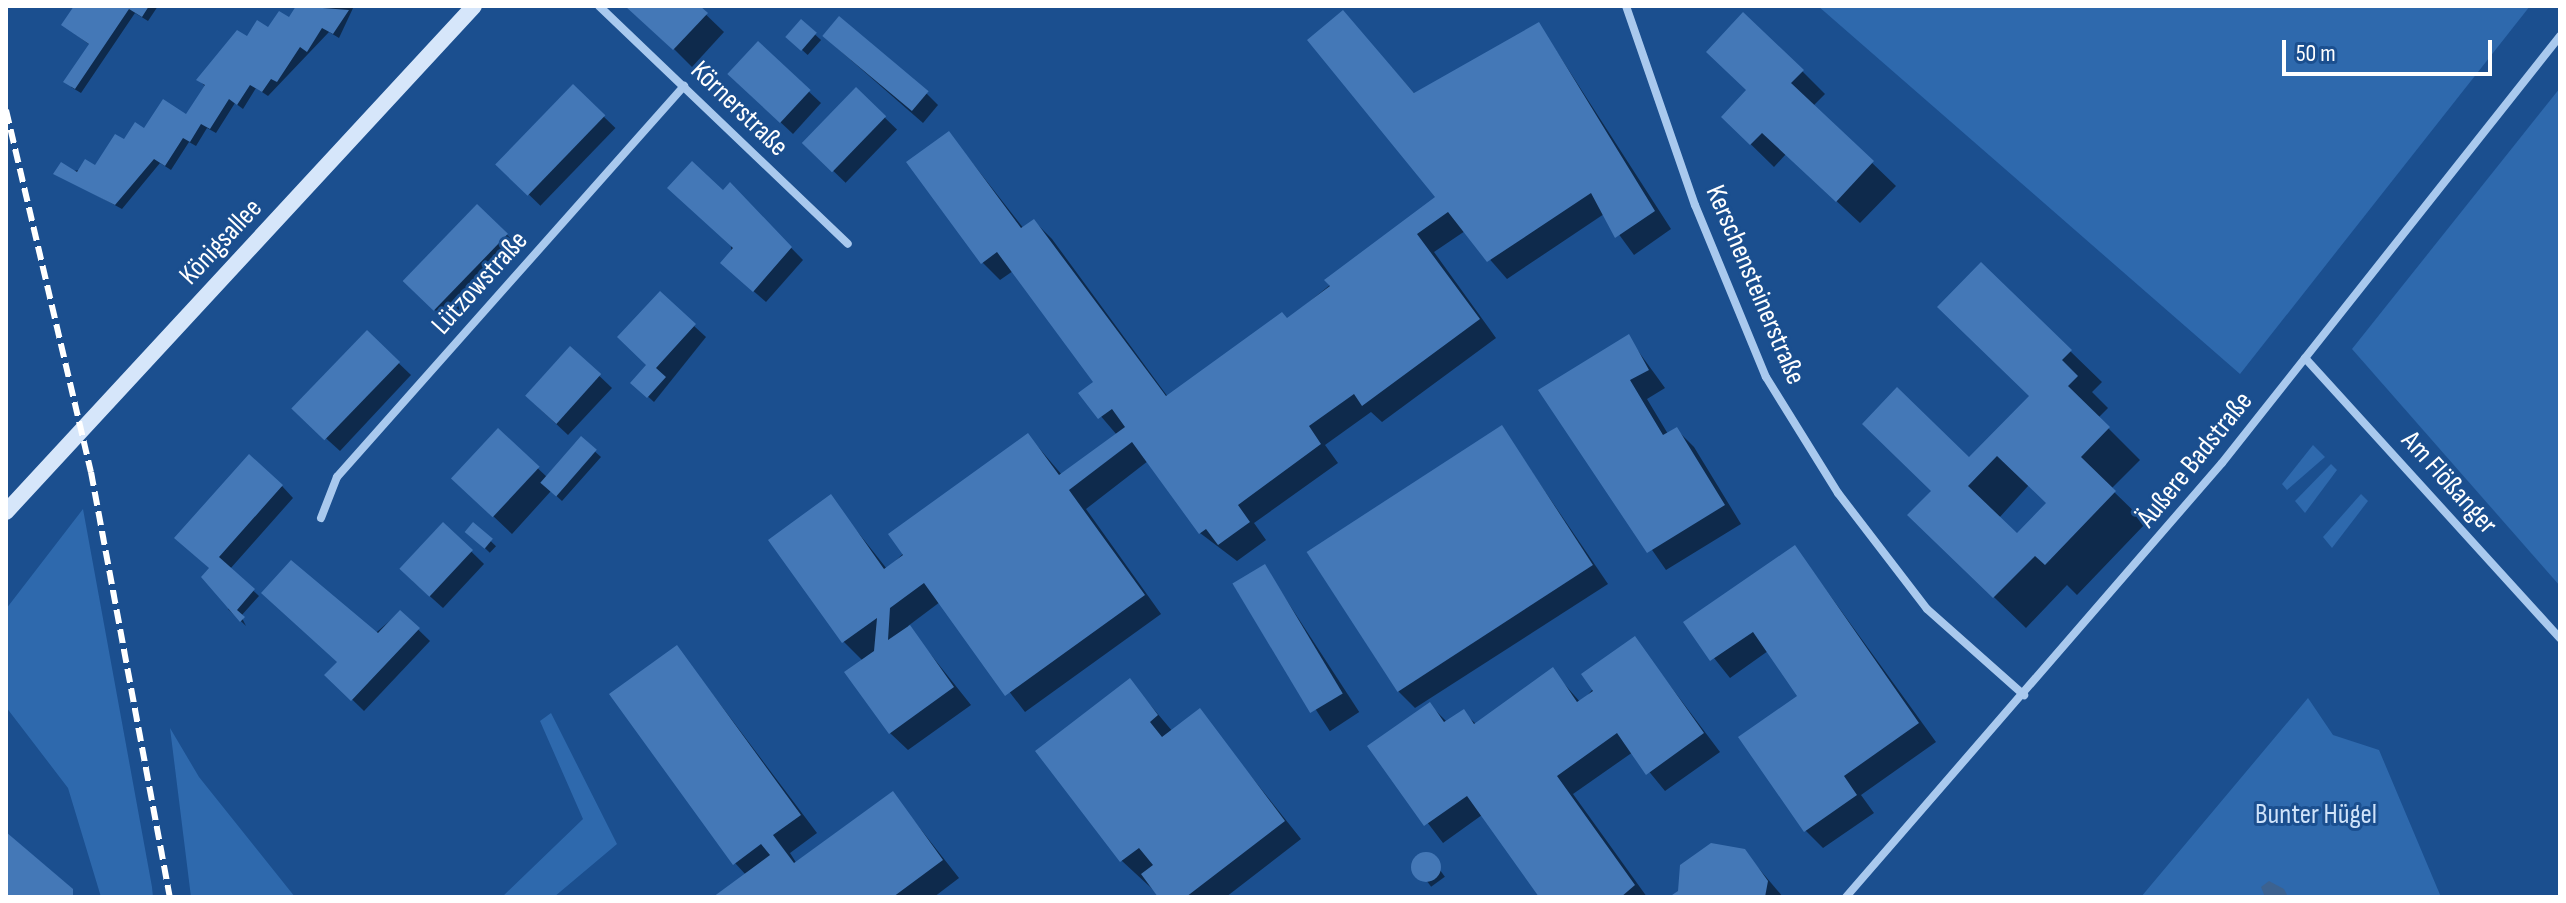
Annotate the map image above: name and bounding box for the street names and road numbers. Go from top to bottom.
street label: Körnerstraße [683,54,795,164]
street label: Kerschensteinerstraße [1698,180,1812,390]
street label: Königsallee [173,192,269,292]
street label: Lützowstraße [425,224,535,342]
street label: Äußere Badstraße [2130,385,2260,535]
street label: Am Flößanger [2394,424,2504,542]

